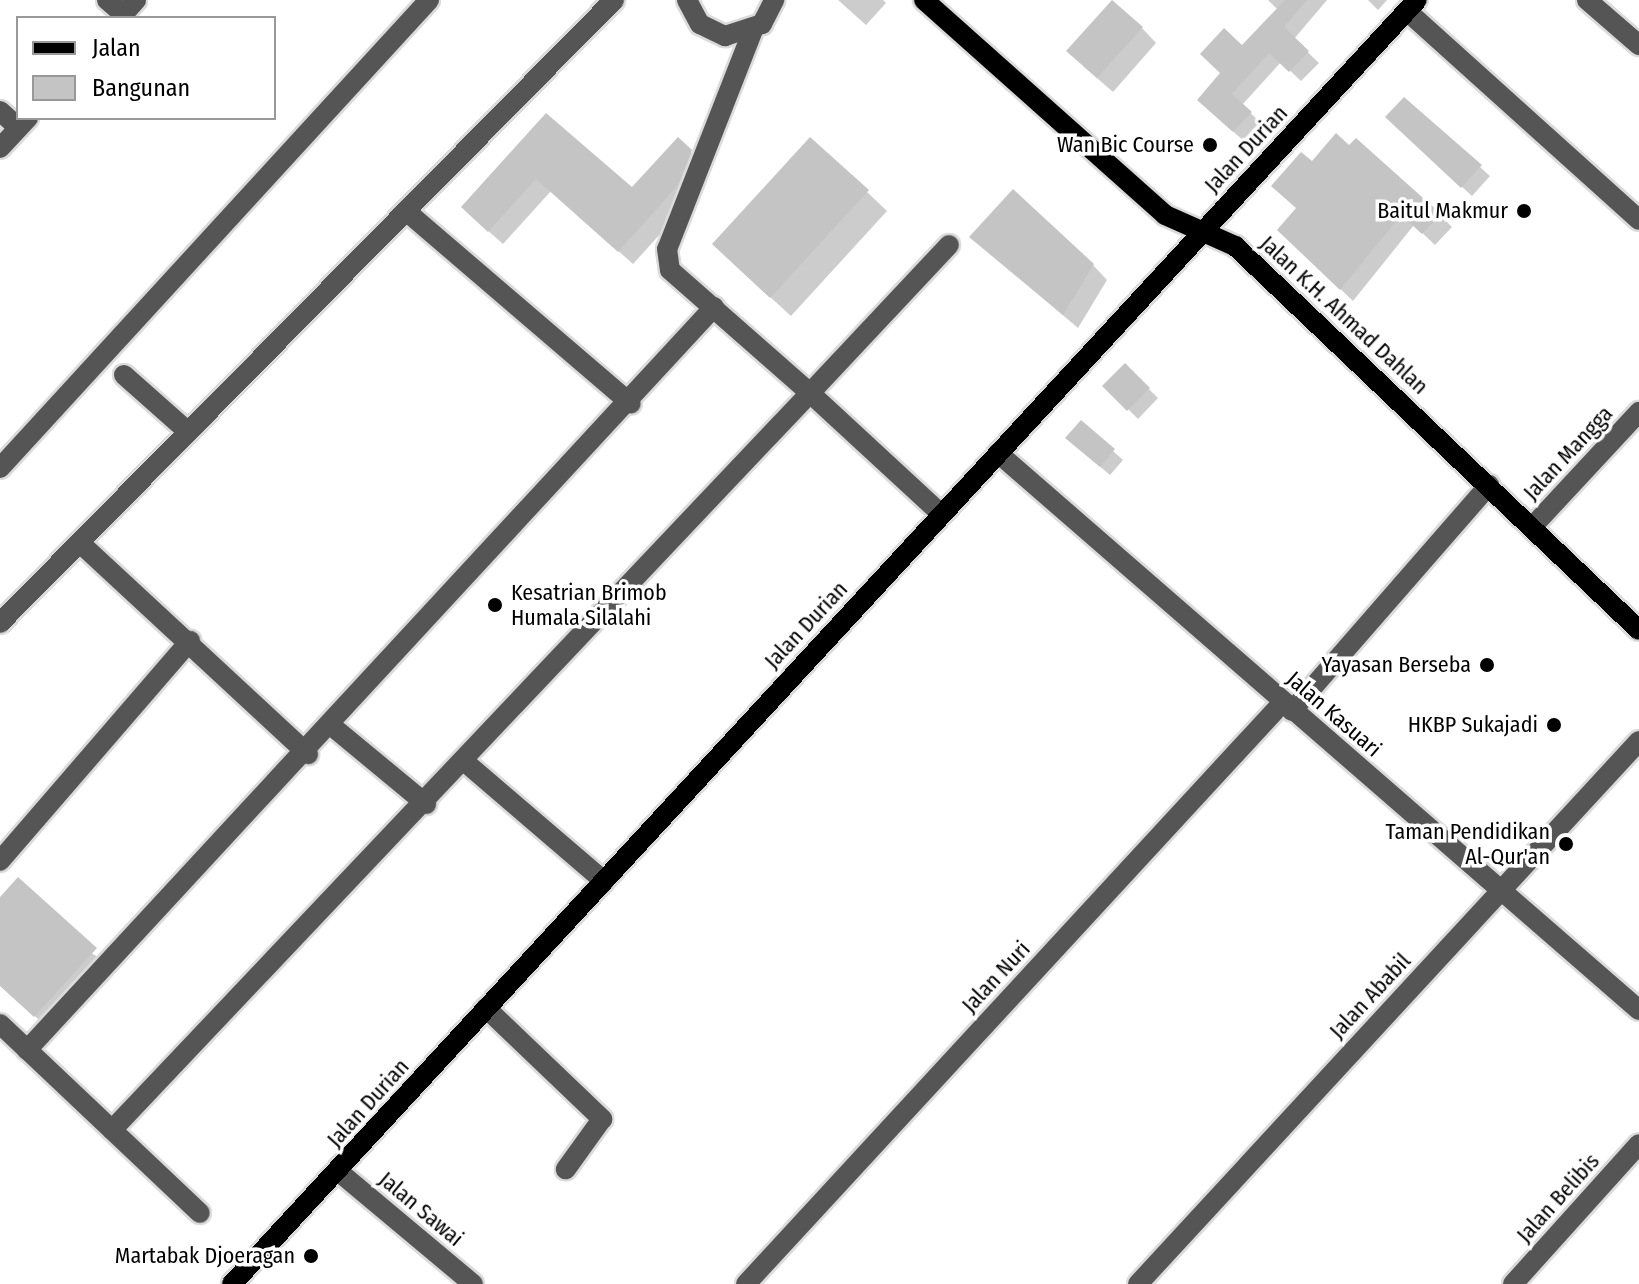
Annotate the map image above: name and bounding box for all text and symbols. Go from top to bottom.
legend [16,16,276,120]
text: Jalan [92,34,141,62]
text: Bangunan [92,74,190,102]
street label: Jalan Durian [1199,100,1293,198]
place label: Wan Bic Course [1057,132,1194,158]
marker: Wan Bic Course [1201,136,1219,154]
place label: Baitul Makmur [1377,198,1508,224]
marker: Baitul Makmur [1515,202,1533,220]
street label: Jalan K.H. Ahmad Dahlan [1255,230,1433,400]
street label: Jalan Mangga [1518,401,1618,505]
street label: Jalan Durian [759,576,853,674]
place label: Kesatrian Brimob Humala Silalahi [511,579,667,630]
marker: Kesatrian Brimob Humala Silalahi [486,596,504,614]
place label: Yayasan Berseba [1322,652,1471,678]
marker: Yayasan Berseba [1478,656,1496,674]
street label: Jalan Kasuari [1281,666,1387,762]
place label: HKBP Sukajadi [1408,712,1538,738]
marker: HKBP Sukajadi [1545,716,1563,734]
place label: Taman Pendidikan Al-Qur'an [1385,818,1550,870]
marker: Taman Pendidikan Al-Qur'an [1557,835,1575,853]
street label: Jalan Nuri [956,936,1036,1018]
street label: Jalan Ababil [1324,948,1416,1044]
street label: Jalan Durian [321,1053,415,1153]
street label: Jalan Belibis [1511,1148,1605,1248]
street label: Jalan Sawai [374,1166,468,1252]
place label: Martabak Djoeragan [115,1243,295,1269]
marker: Martabak Djoeragan [302,1247,320,1265]

